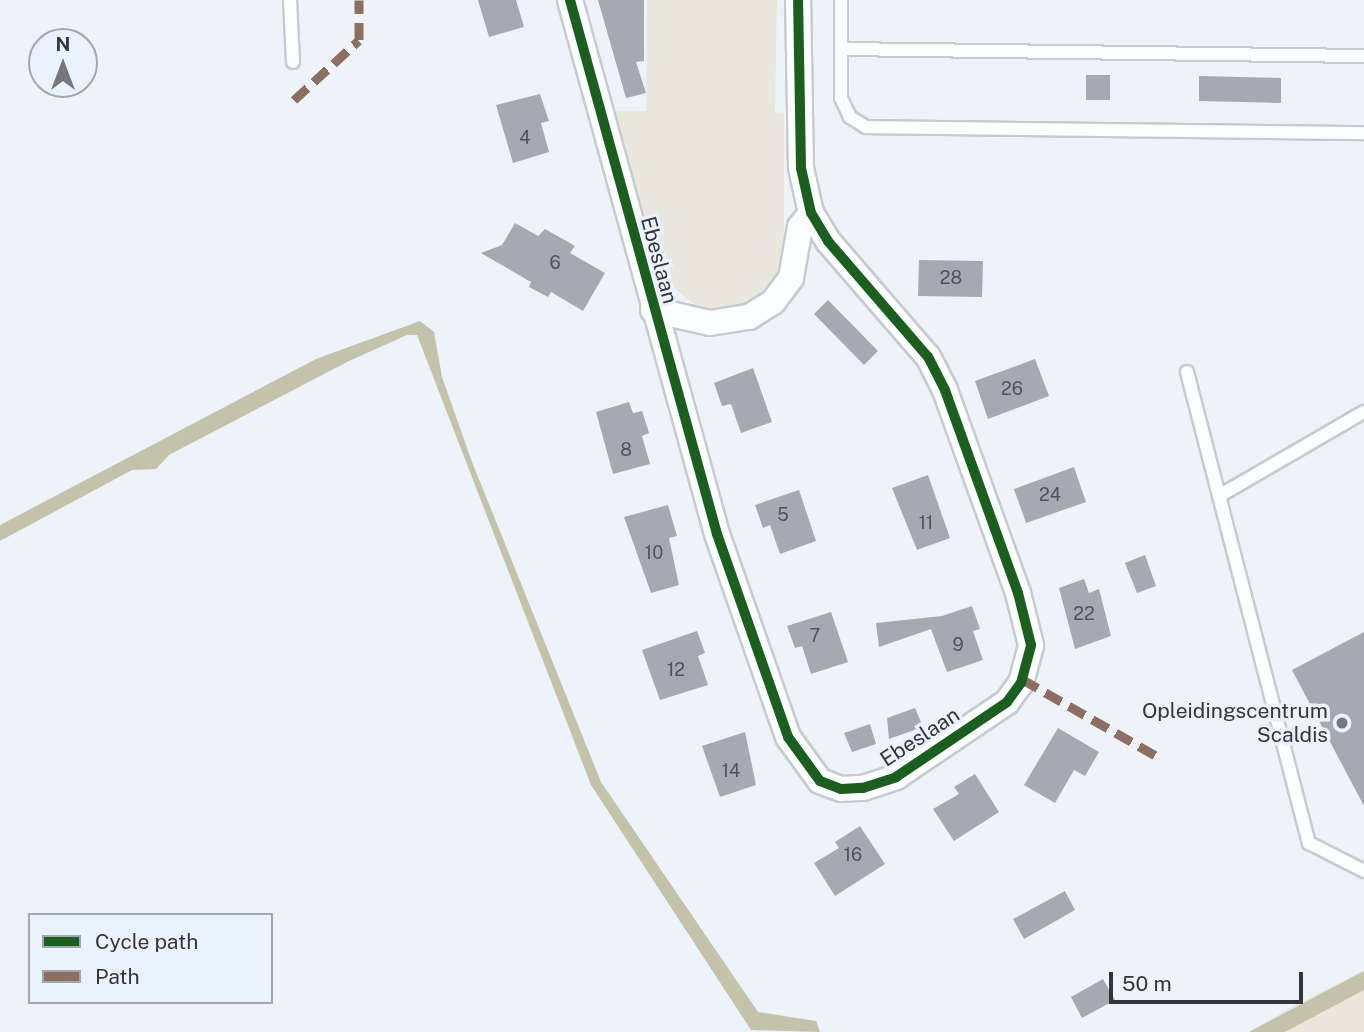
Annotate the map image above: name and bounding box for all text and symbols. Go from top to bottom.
north arrow [28,28,98,98]
text: N [56,33,70,55]
house number: 4 [519,127,531,149]
street label: Ebeslaan [635,214,683,306]
house number: 6 [549,252,561,274]
house number: 28 [940,267,962,289]
house number: 26 [1001,378,1023,400]
house number: 8 [620,439,632,461]
house number: 24 [1039,484,1061,506]
house number: 5 [777,504,789,526]
house number: 11 [919,512,933,534]
house number: 10 [645,542,663,564]
house number: 22 [1073,603,1095,625]
house number: 7 [810,625,820,647]
house number: 9 [952,634,964,656]
house number: 12 [667,659,685,681]
place label: Opleidingscentrum Scaldis [1142,698,1328,748]
street label: Ebeslaan [876,702,964,772]
marker: Opleidingscentrum Scaldis [1334,715,1350,731]
house number: 14 [722,760,740,782]
house number: 16 [844,844,862,866]
legend [28,913,273,1004]
text: Cycle path [95,929,198,954]
scale bar [1112,958,1306,1002]
text: Path [95,964,140,989]
text: 50 m [1122,971,1172,996]

